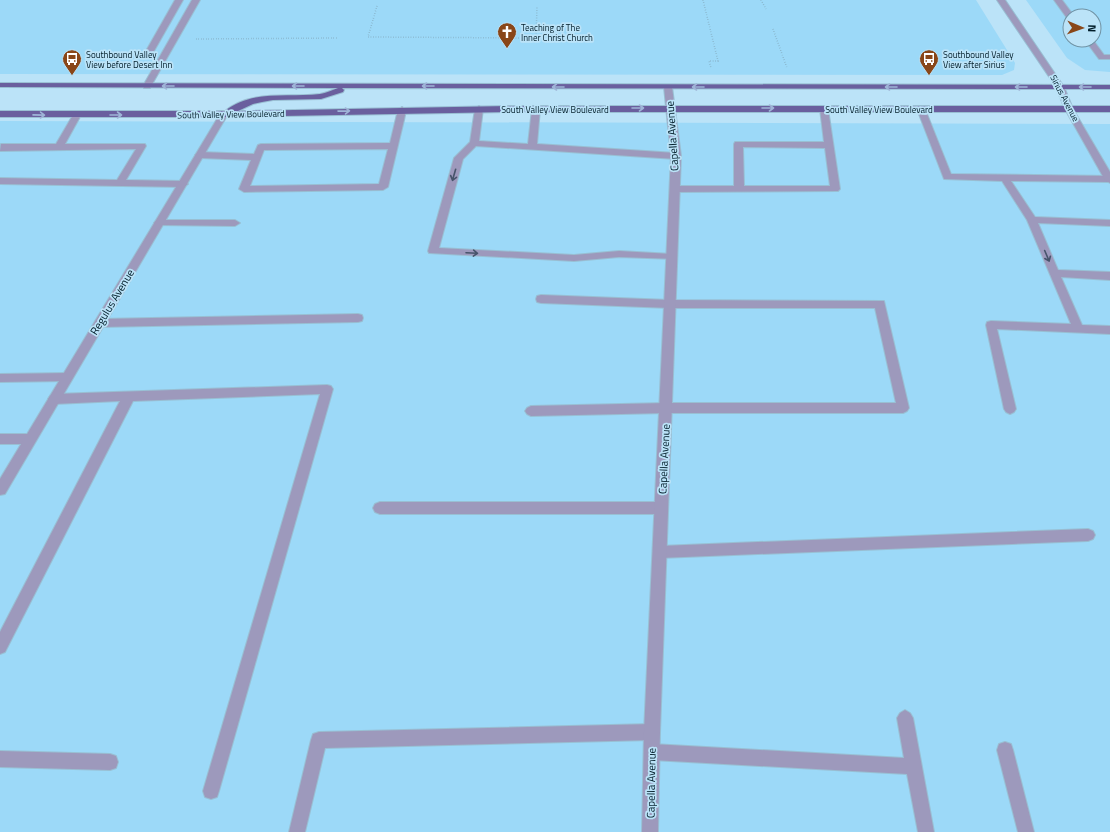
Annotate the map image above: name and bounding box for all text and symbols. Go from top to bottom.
north arrow [1062,8,1102,48]
church icon: Teaching of The Inner Christ Church [496,21,518,49]
place label: Teaching of The Inner Christ Church [521,21,593,44]
text: N [1084,24,1100,32]
bus stop icon: Southbound Valley View before Desert Inn [61,48,83,76]
place label: Southbound Valley View before Desert Inn [86,48,172,71]
bus stop icon: Southbound Valley View after Sirius [918,48,940,76]
place label: Southbound Valley View after Sirius [943,48,1014,71]
street label: Sirius Avenue [1047,72,1083,124]
one-way arrow [162,82,175,90]
one-way arrow [292,82,305,90]
one-way arrow [422,82,435,90]
one-way arrow [552,83,565,91]
one-way arrow [692,83,705,91]
one-way arrow [885,83,898,91]
one-way arrow [1015,83,1028,91]
one-way arrow [1079,83,1092,91]
street label: Capella Avenue [662,100,682,172]
street label: South Valley View Boulevard [501,103,609,116]
street label: South Valley View Boulevard [825,103,933,116]
one-way arrow [631,104,644,112]
one-way arrow [761,105,774,112]
street label: South Valley View Boulevard [177,107,285,121]
one-way arrow [337,108,350,115]
one-way arrow [32,111,45,119]
one-way arrow [109,111,122,119]
one-way arrow [450,168,458,181]
one-way arrow [1044,249,1051,261]
one-way arrow [465,250,478,257]
street label: Regulus Avenue [86,266,138,338]
street label: Capella Avenue [654,423,674,495]
street label: Capella Avenue [642,747,660,818]

